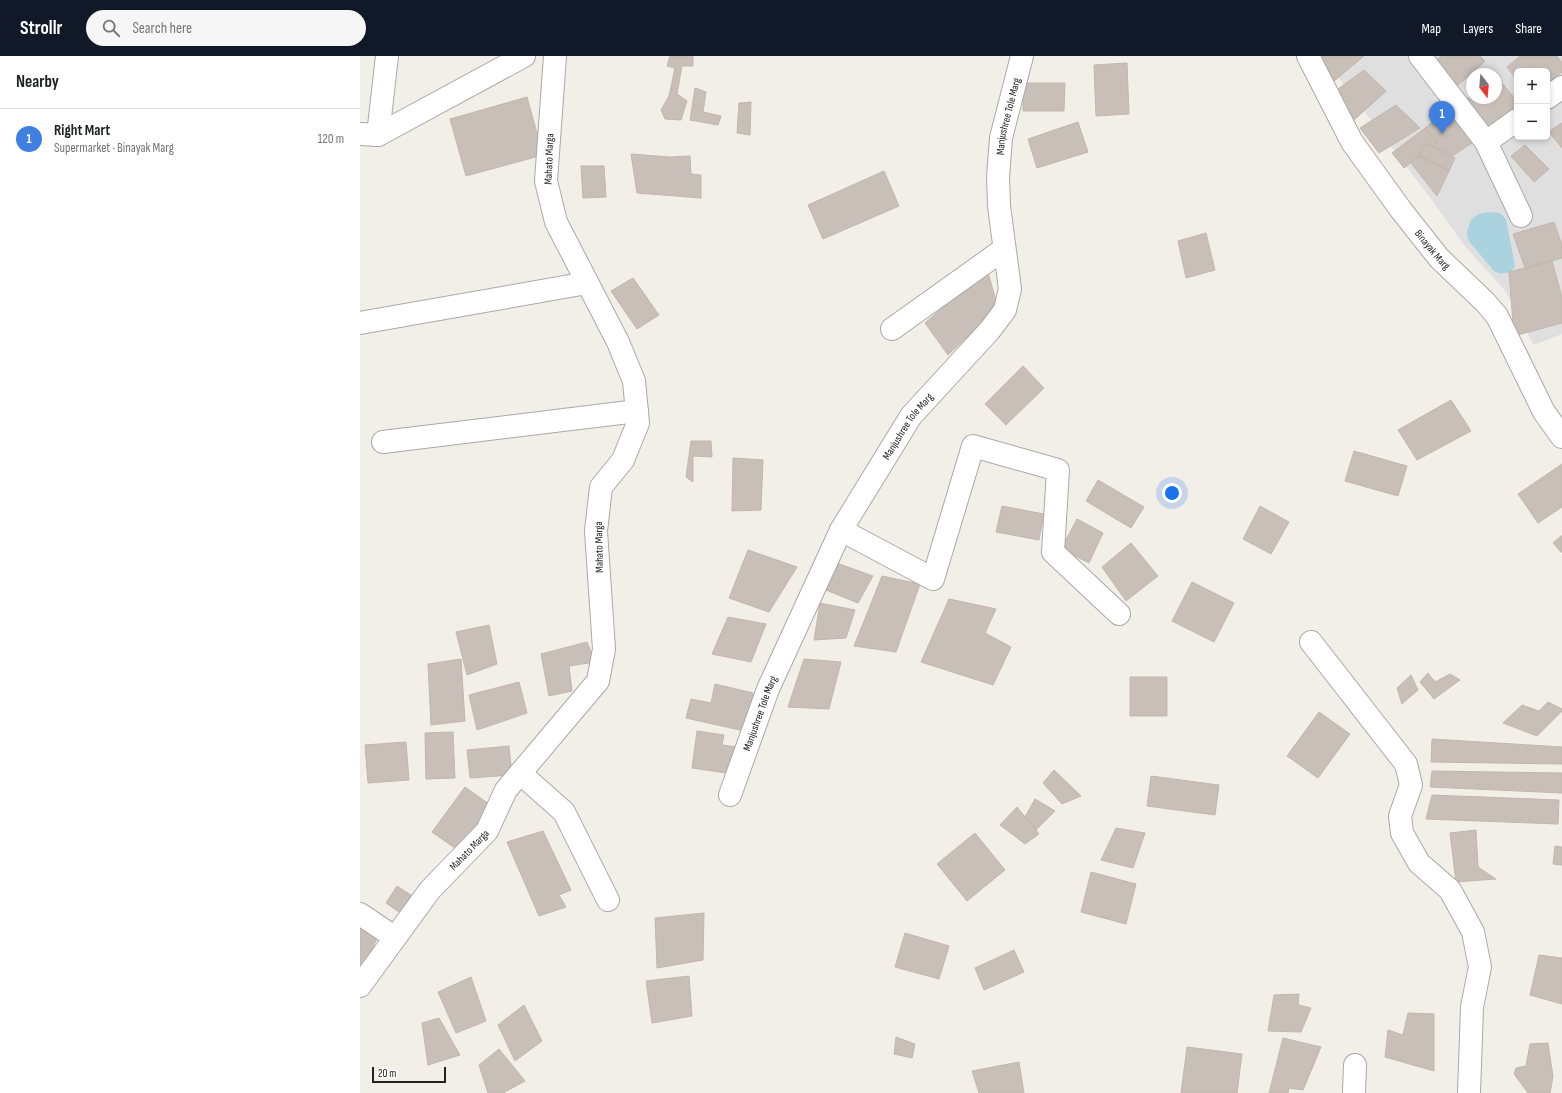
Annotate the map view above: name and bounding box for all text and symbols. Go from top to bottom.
search box [86,10,366,46]
text: Strollr [20,17,62,40]
icon: search [100,17,122,39]
text: Search here [132,19,192,38]
text: Map [1421,20,1441,37]
text: Layers [1463,20,1493,37]
text: Share [1515,20,1542,37]
north arrow [1466,68,1502,104]
map controls [1514,68,1550,140]
button: + [1514,68,1550,104]
text: Nearby [16,72,59,92]
street label: Manjushree Tole Marg [993,76,1023,156]
pin: 1 [1429,101,1455,134]
button: − [1514,104,1550,140]
text: Right Mart [54,121,110,140]
text: 1 [26,131,32,147]
text: 120 m [318,131,344,147]
street label: Mahato Marga [542,133,556,185]
text: Supermarket · Binayak Marg [54,140,174,156]
street label: Binayak Marg [1412,227,1454,272]
street label: Manjushree Tole Marg [879,390,936,462]
your location [1162,483,1182,503]
street label: Mahato Marga [592,521,606,573]
street label: Manjushree Tole Marg [740,673,780,752]
street label: Mahato Marga [446,827,492,873]
scale bar [372,1065,446,1084]
text: 20 m [378,1067,396,1080]

